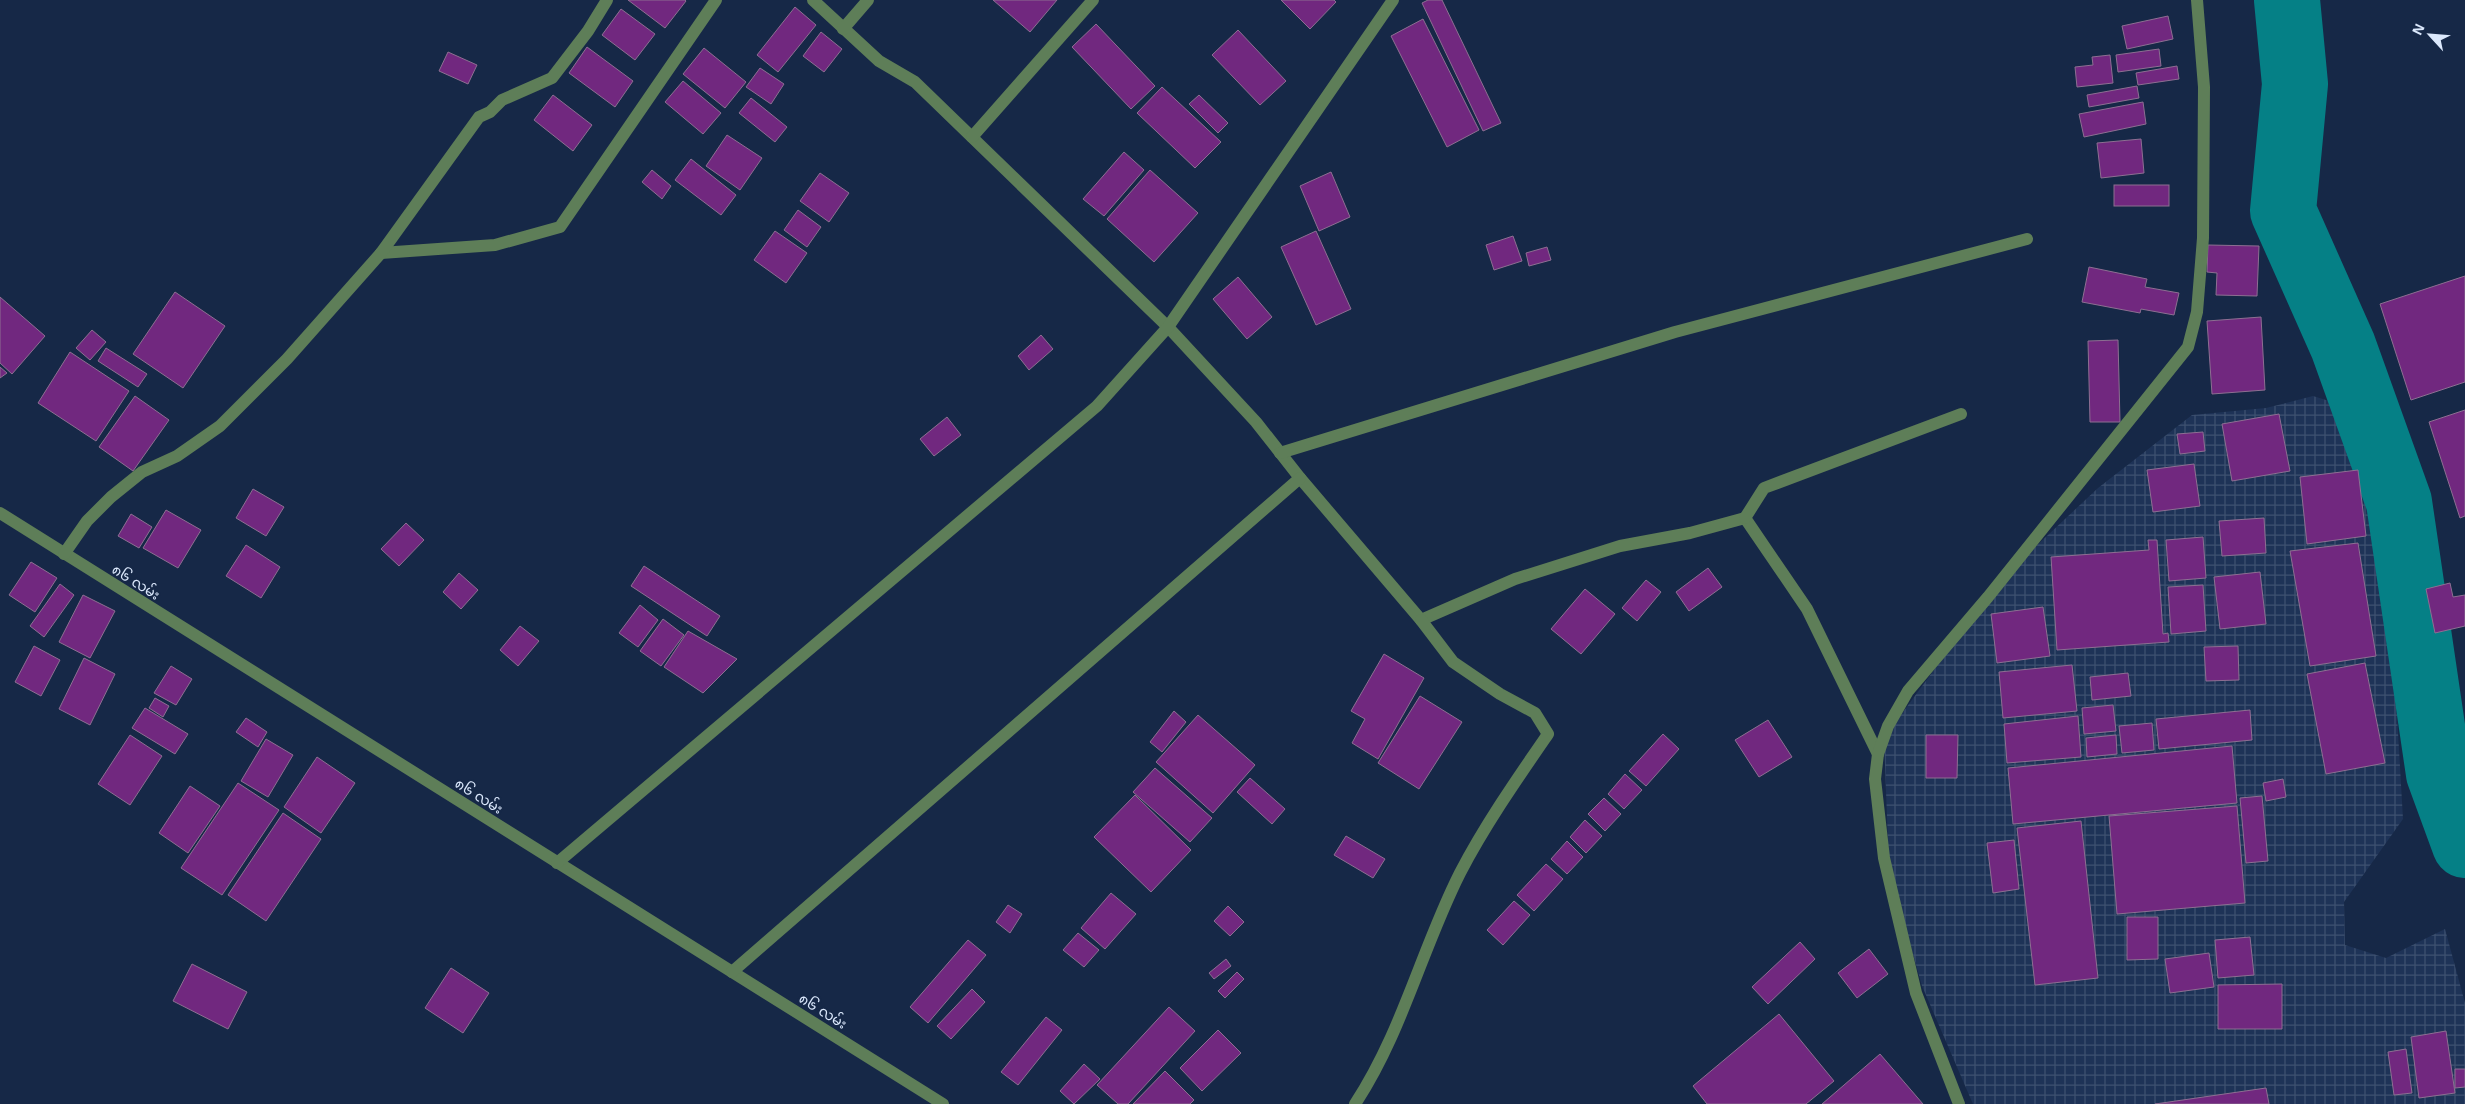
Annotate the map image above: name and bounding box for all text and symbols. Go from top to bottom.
north arrow [2405,10,2455,60]
text: N [2409,21,2428,37]
street label: ၈၆ လမ်း [109,559,164,603]
street label: ၈၆ လမ်း [452,773,507,817]
street label: ၈၆ လမ်း [796,988,851,1032]

